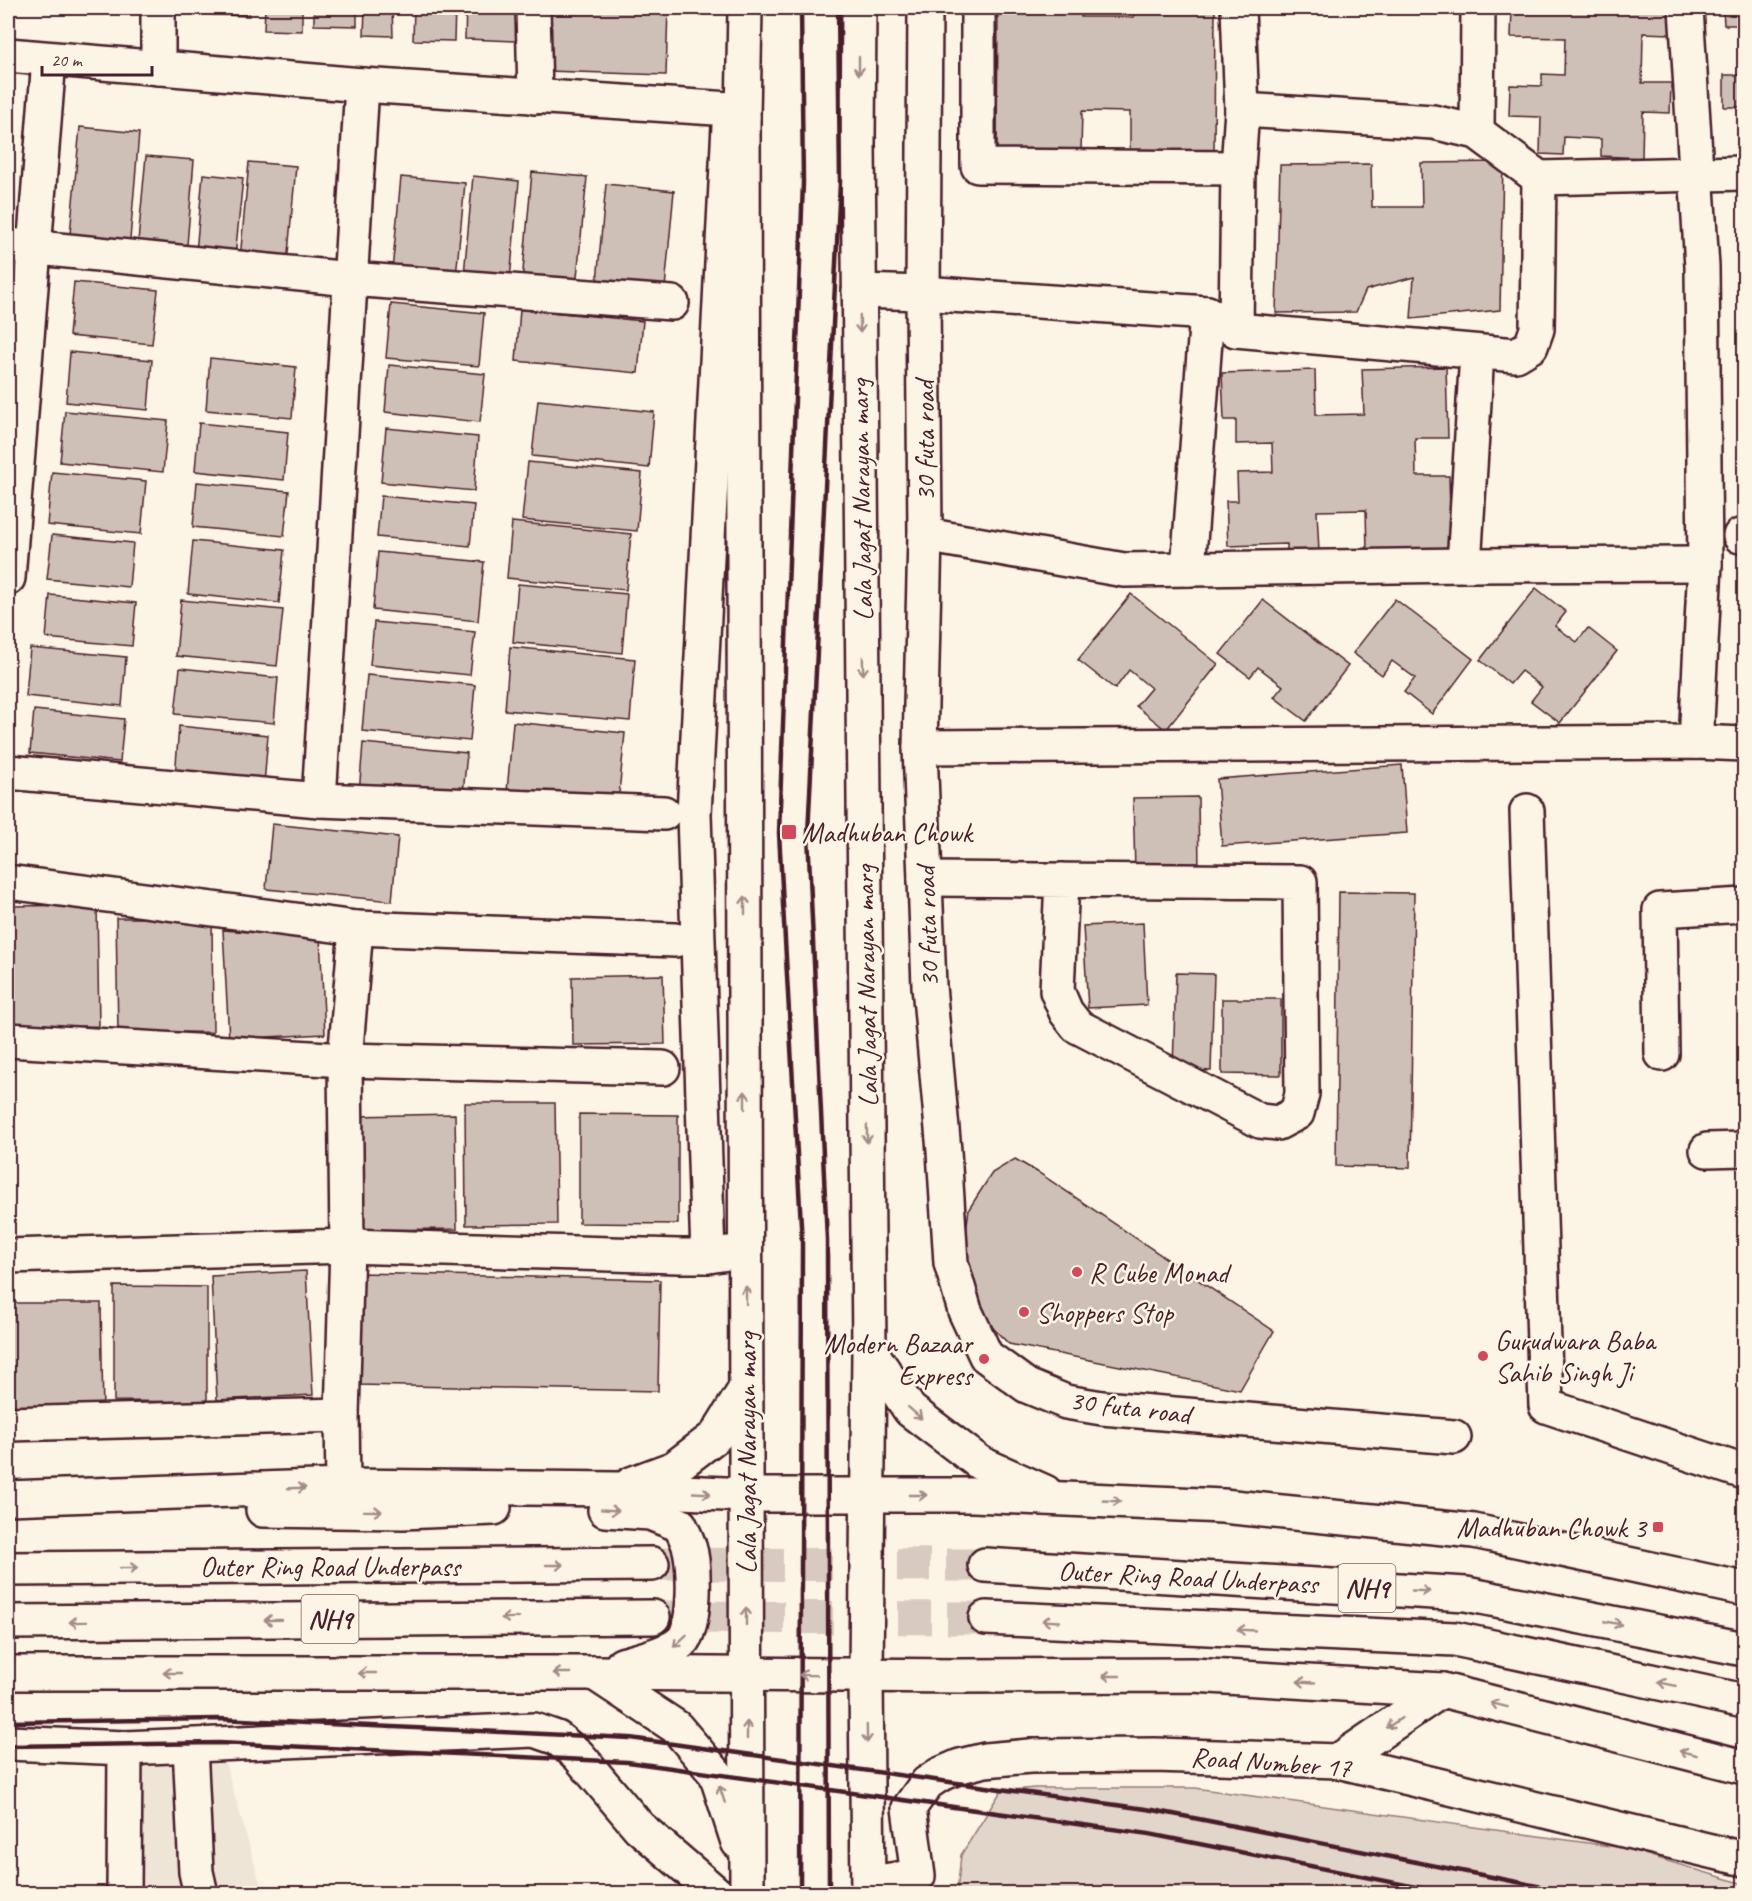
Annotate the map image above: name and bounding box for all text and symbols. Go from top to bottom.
scale bar [42,39,152,77]
text: 20 m [51,49,84,71]
one-way arrow [853,55,865,75]
one-way arrow [854,313,866,333]
street label: Lala Jagat Narayan marg [841,377,881,621]
street label: 30 futa road [907,377,942,501]
one-way arrow [857,655,869,675]
place label: Madhuban Chowk [802,815,975,850]
marker: Madhuban Chowk [780,823,798,841]
street label: 30 futa road [907,862,947,988]
street label: Lala Jagat Narayan marg [846,863,886,1107]
one-way arrow [739,895,751,915]
one-way arrow [739,1090,751,1110]
one-way arrow [861,1123,873,1143]
place label: R Cube Monad [1089,1255,1232,1290]
marker: R Cube Monad [1070,1265,1084,1279]
one-way arrow [740,1285,752,1305]
place label: Shoppers Stop [1036,1295,1174,1330]
marker: Shoppers Stop [1017,1305,1031,1319]
place label: Gurudwara Baba Sahib Singh Ji [1495,1323,1657,1390]
place label: Modern Bazaar Express [824,1326,974,1393]
street label: Lala Jagat Narayan marg [729,1330,764,1574]
marker: Gurudwara Baba Sahib Singh Ji [1476,1349,1490,1363]
marker: Modern Bazaar Express [977,1352,991,1366]
street label: 30 futa road [1068,1382,1196,1432]
one-way arrow [907,1407,923,1420]
one-way arrow [286,1482,306,1493]
one-way arrow [691,1488,711,1499]
one-way arrow [907,1489,927,1501]
one-way arrow [1102,1496,1122,1507]
one-way arrow [363,1505,383,1517]
one-way arrow [599,1505,619,1516]
place label: Madhuban Chowk 3 [1457,1510,1648,1545]
marker: Madhuban Chowk 3 [1651,1520,1665,1534]
street label: Outer Ring Road Underpass [200,1549,462,1584]
street label: Outer Ring Road Underpass [1057,1553,1321,1601]
one-way arrow [544,1559,564,1571]
one-way arrow [118,1562,138,1574]
road number: NH9 [1338,1564,1396,1612]
one-way arrow [1411,1586,1431,1597]
road number: NH9 [302,1595,358,1643]
one-way arrow [740,1606,752,1626]
one-way arrow [501,1612,521,1624]
one-way arrow [264,1614,284,1626]
one-way arrow [69,1616,89,1628]
one-way arrow [1041,1616,1061,1627]
one-way arrow [1603,1618,1622,1629]
one-way arrow [1236,1624,1256,1635]
one-way arrow [672,1634,687,1648]
one-way arrow [163,1667,183,1679]
one-way arrow [358,1667,378,1679]
one-way arrow [553,1667,573,1679]
one-way arrow [798,1669,818,1681]
one-way arrow [1102,1670,1122,1682]
one-way arrow [1296,1676,1316,1687]
one-way arrow [1657,1678,1676,1690]
one-way arrow [1490,1698,1509,1710]
one-way arrow [1386,1717,1402,1729]
one-way arrow [741,1721,753,1741]
one-way arrow [861,1724,873,1744]
street label: Road Number 17 [1190,1739,1354,1785]
one-way arrow [1679,1746,1698,1758]
one-way arrow [716,1785,727,1804]

